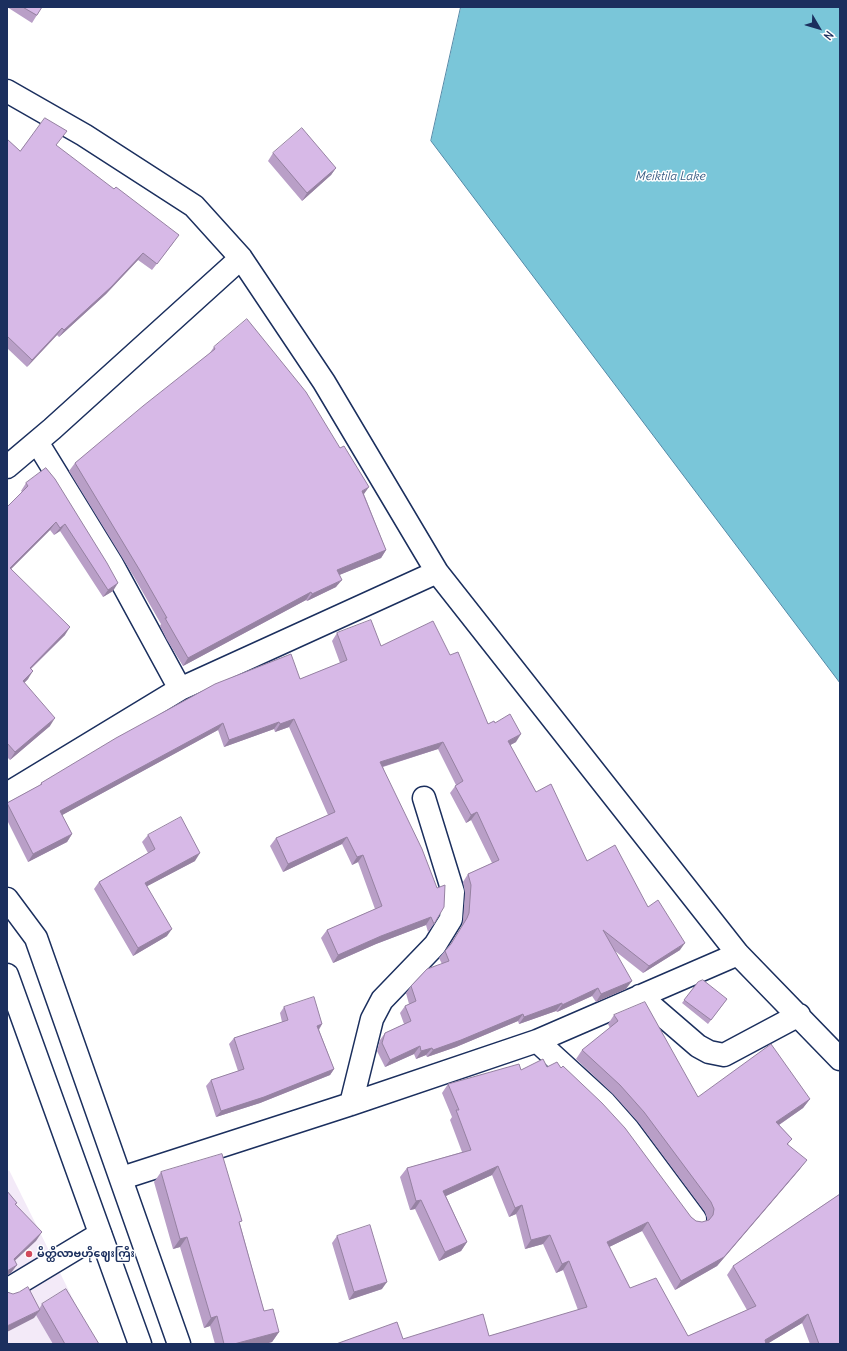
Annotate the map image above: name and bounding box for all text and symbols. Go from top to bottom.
north arrow [799,8,839,48]
text: N [821,28,836,43]
water label: Meiktila Lake [635,170,705,184]
place label: မိတ္ထီလာဗဟိုဈေးကြီး [37,1247,135,1261]
marker: မိတ္ထီလာဗဟိုဈေးကြီး [24,1249,34,1259]

